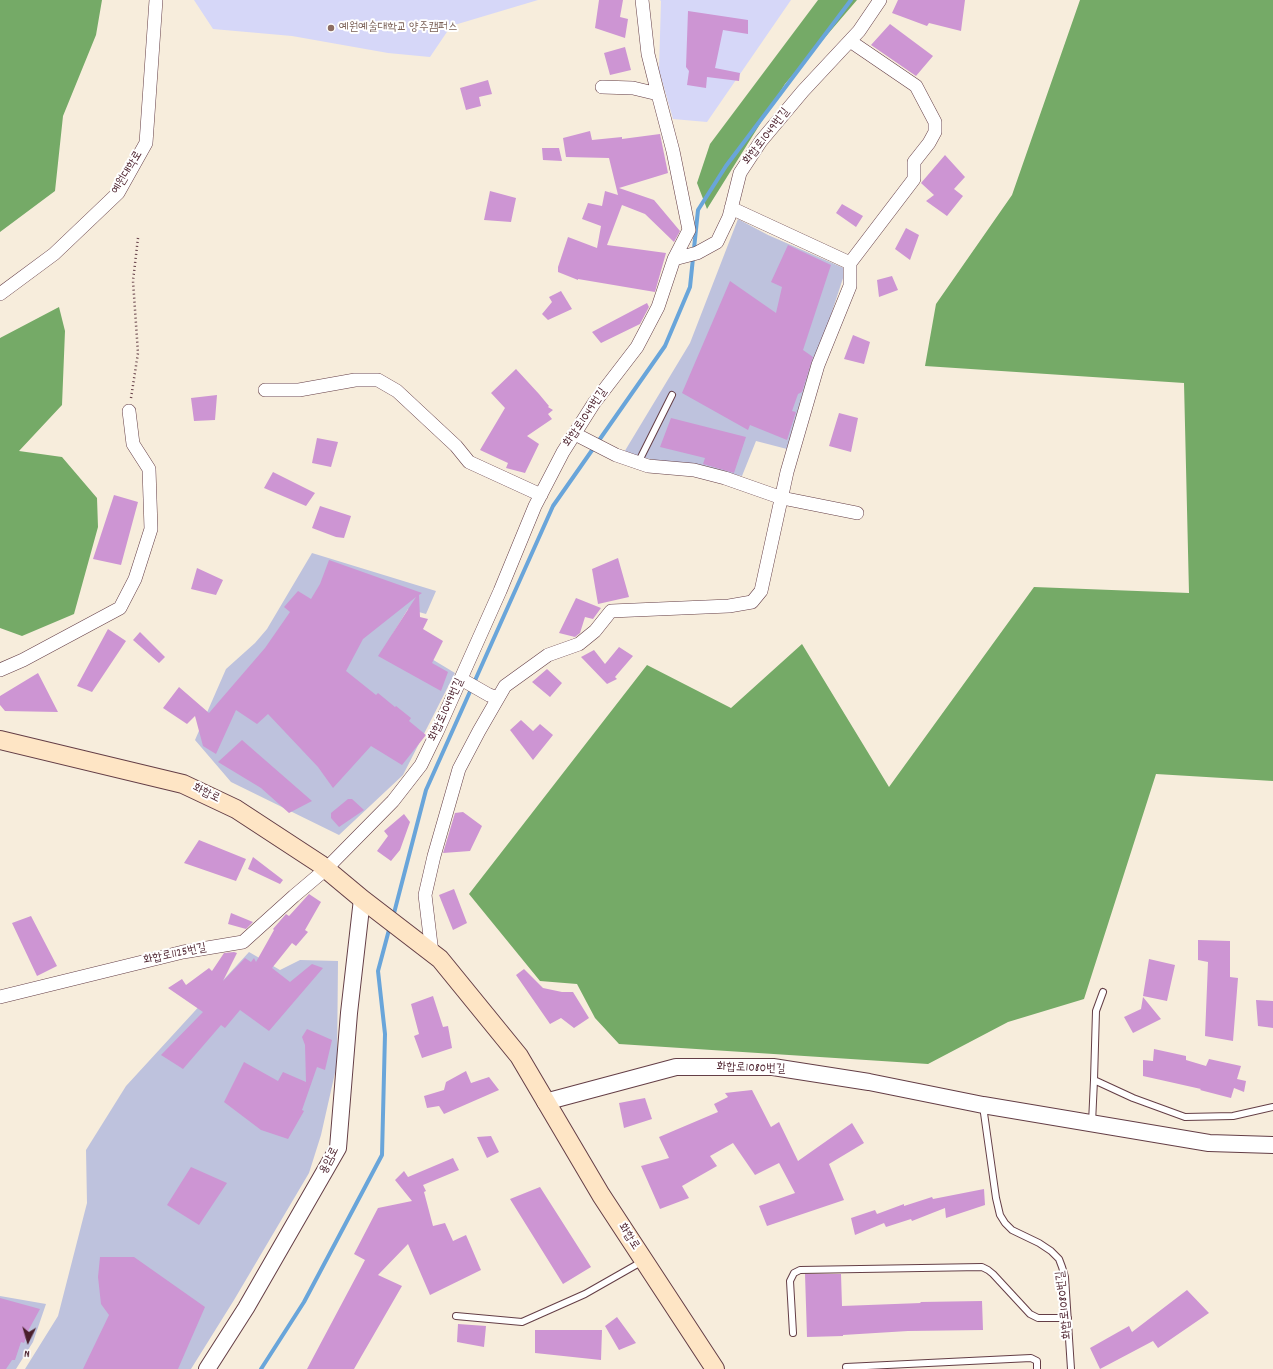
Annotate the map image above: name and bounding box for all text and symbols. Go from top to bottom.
place label: 예원예술대학교 양주캠퍼스 [339,21,458,35]
marker: 예원예술대학교 양주캠퍼스 [326,23,336,33]
street label: 화합로1049번길 [740,106,794,168]
street label: 예원대학로 [109,149,147,197]
street label: 화합로1049번길 [561,386,611,450]
street label: 화합로1049번길 [426,676,468,744]
street label: 화합로 [190,781,222,807]
street label: 화합로1125번길 [142,941,208,969]
street label: 화합로1080번길 [716,1061,786,1077]
street label: 용암로 [317,1145,343,1177]
street label: 화합로 [614,1221,642,1253]
street label: 화합로1080번길 [1054,1270,1076,1340]
north arrow [8,1321,48,1361]
text: N [24,1345,30,1361]

